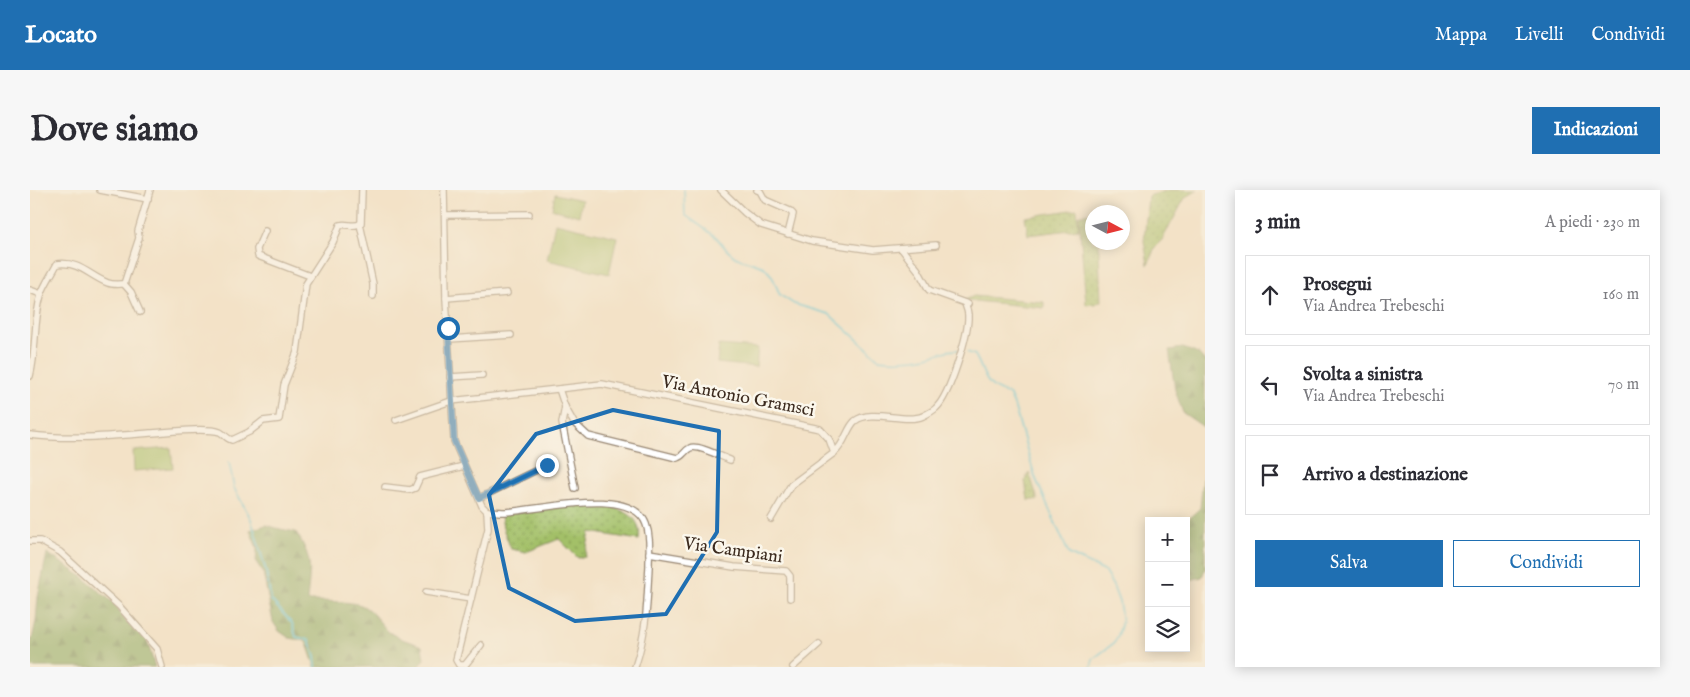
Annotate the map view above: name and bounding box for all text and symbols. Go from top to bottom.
text: Locato [25,20,97,51]
text: Mappa [1435,24,1487,47]
text: Livelli [1515,24,1563,47]
text: Condividi [1591,24,1665,47]
button: Indicazioni [1532,107,1660,154]
text: Dove siamo [30,108,198,153]
north arrow [1085,205,1130,250]
text: 3 min [1255,209,1300,236]
text: A piedi · 230 m [1545,213,1640,233]
text: Prosegui [1303,273,1372,297]
icon: ahead [1256,281,1284,309]
text: 160 m [1603,285,1639,305]
text: Via Andrea Trebeschi [1303,297,1444,317]
route start [437,317,460,340]
text: Svolta a sinistra [1303,363,1423,387]
street label: Via Antonio Gramsci [659,371,817,423]
icon: left [1256,371,1284,399]
text: 70 m [1608,375,1639,395]
text: Via Andrea Trebeschi [1303,387,1444,407]
route end [536,454,559,477]
icon: arrive [1256,461,1284,489]
text: Arrivo a destinazione [1303,463,1468,487]
map controls [1145,517,1190,652]
button: + [1145,517,1190,562]
street label: Via Campiani [681,533,784,569]
button: Salva [1255,540,1443,587]
button: Condividi [1453,540,1640,587]
button: − [1145,562,1190,607]
button: layers [1145,607,1190,652]

